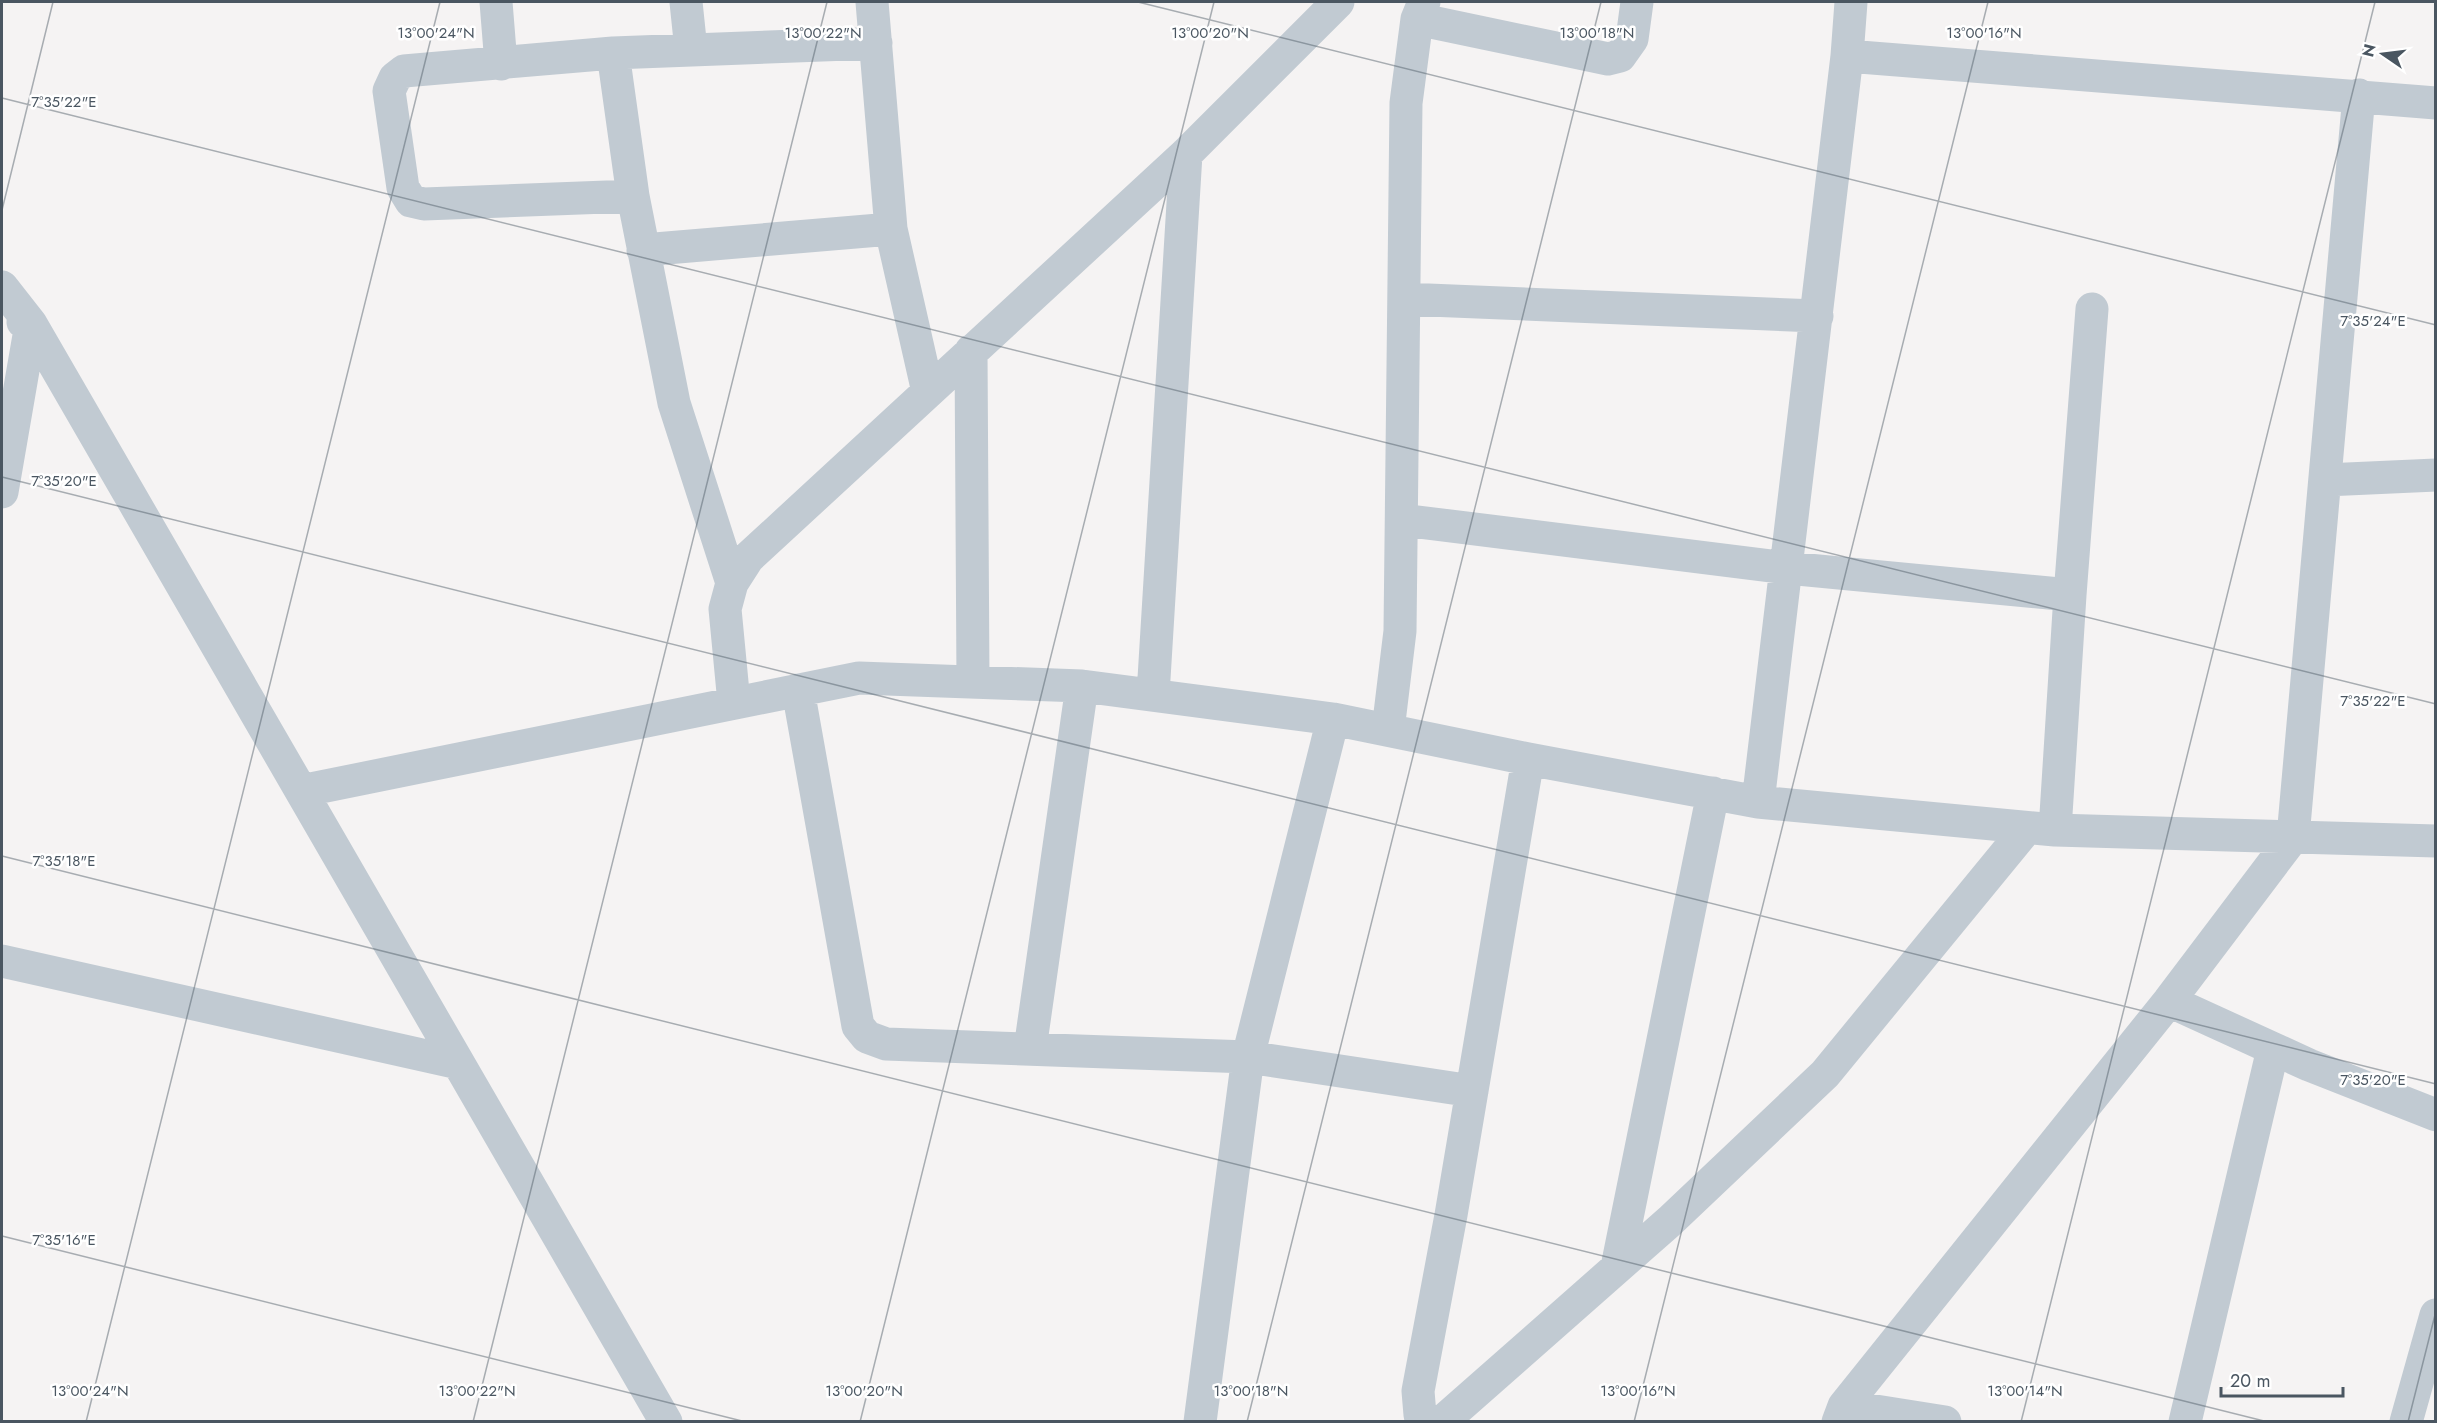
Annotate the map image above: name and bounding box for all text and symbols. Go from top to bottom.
text: 13°00'24"N [397,22,475,44]
text: 13°00'22"N [784,22,862,44]
text: 13°00'20"N [1171,22,1249,44]
text: 13°00'18"N [1560,22,1634,44]
text: 13°00'16"N [1946,22,2022,44]
north arrow [2353,24,2413,84]
text: N [2356,42,2382,59]
text: 7°35'22"E [31,91,97,113]
text: 7°35'24"E [2340,310,2406,332]
text: 7°35'20"E [31,470,97,492]
text: 7°35'22"E [2340,690,2406,712]
text: 7°35'18"E [32,850,96,872]
text: 7°35'20"E [2340,1069,2406,1091]
text: 7°35'16"E [32,1229,96,1251]
scale bar [2221,1360,2342,1398]
text: 20 m [2230,1368,2270,1394]
text: 13°00'24"N [51,1380,129,1402]
text: 13°00'22"N [438,1380,516,1402]
text: 13°00'20"N [825,1380,903,1402]
text: 13°00'18"N [1214,1380,1288,1402]
text: 13°00'16"N [1600,1380,1676,1402]
text: 13°00'14"N [1987,1380,2063,1402]

